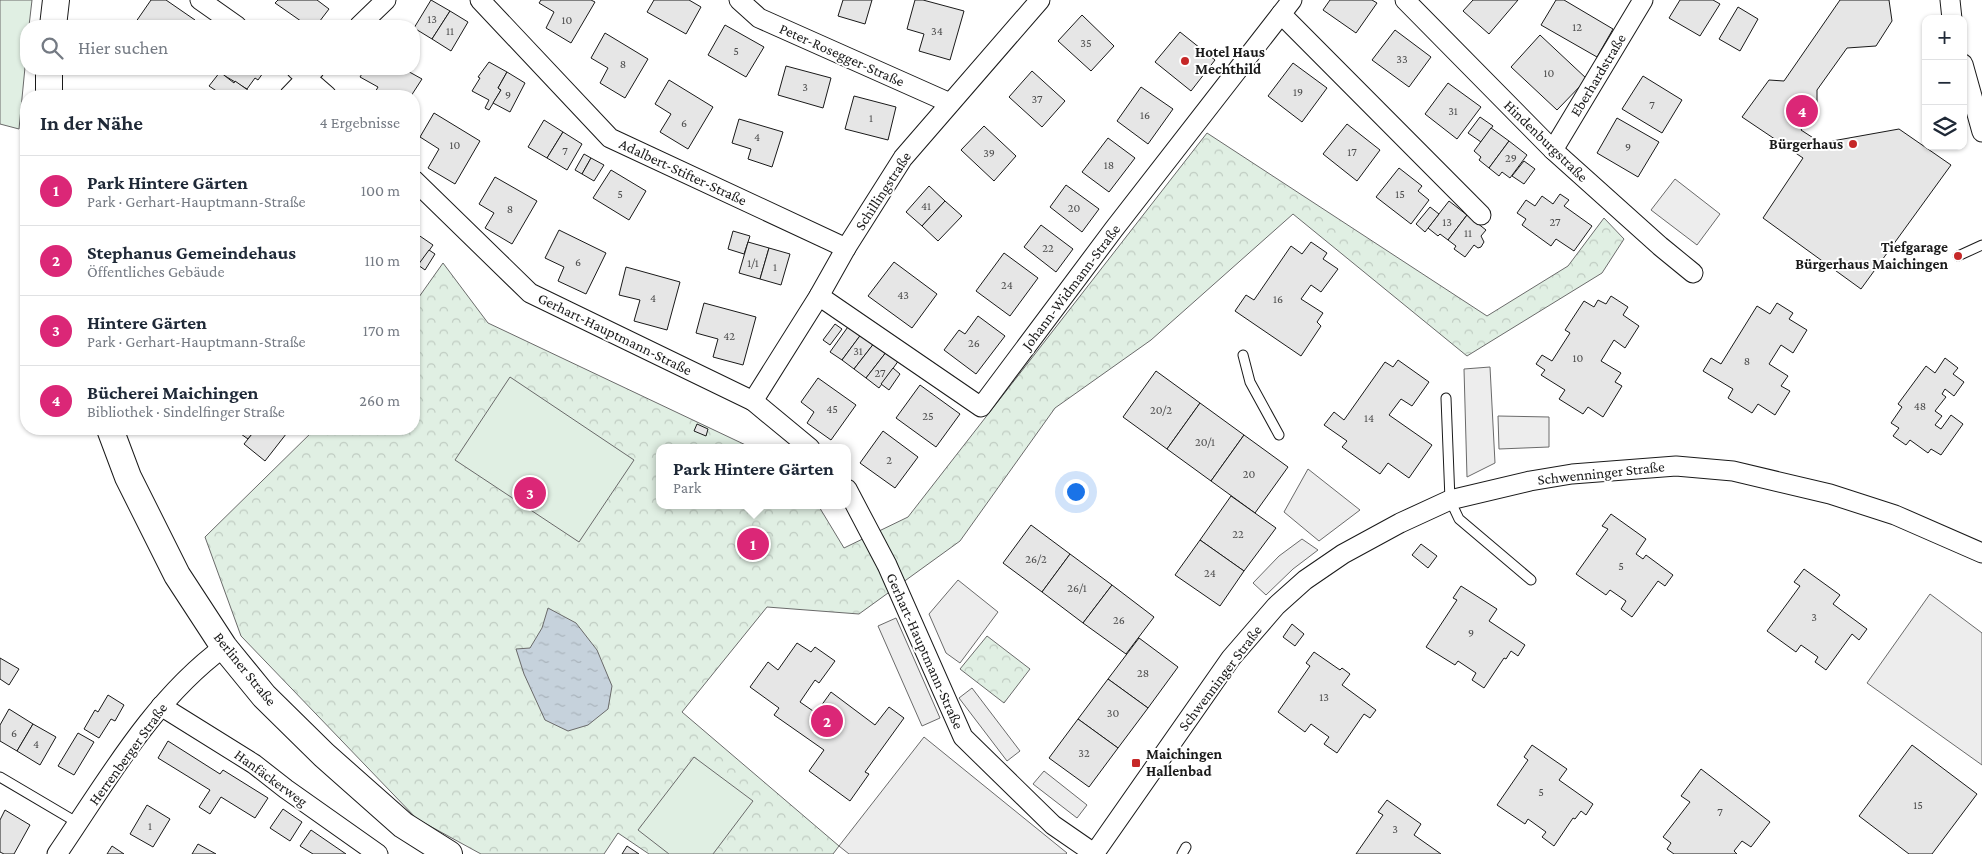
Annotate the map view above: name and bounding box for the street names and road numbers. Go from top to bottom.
street label: Peter-Rosegger-Straße [777,20,907,91]
street label: Eberhardstraße [1567,31,1629,119]
street label: Hindenburgstraße [1500,97,1591,186]
street label: Adalbert-Stifter-Straße [617,135,750,209]
street label: Schillingstraße [852,149,915,234]
street label: Johann-Widmann-Straße [1017,221,1124,355]
street label: Gerhart-Hauptmann-Straße [535,290,695,379]
street label: Schwenninger Straße [1537,458,1666,489]
street label: Gerhart-Hauptmann-Straße [882,571,967,732]
street label: Schwenninger Straße [1175,622,1266,734]
street label: Berliner Straße [211,629,280,709]
street label: Herrenberger Straße [86,700,171,808]
street label: Hanfäckerweg [231,746,311,811]

